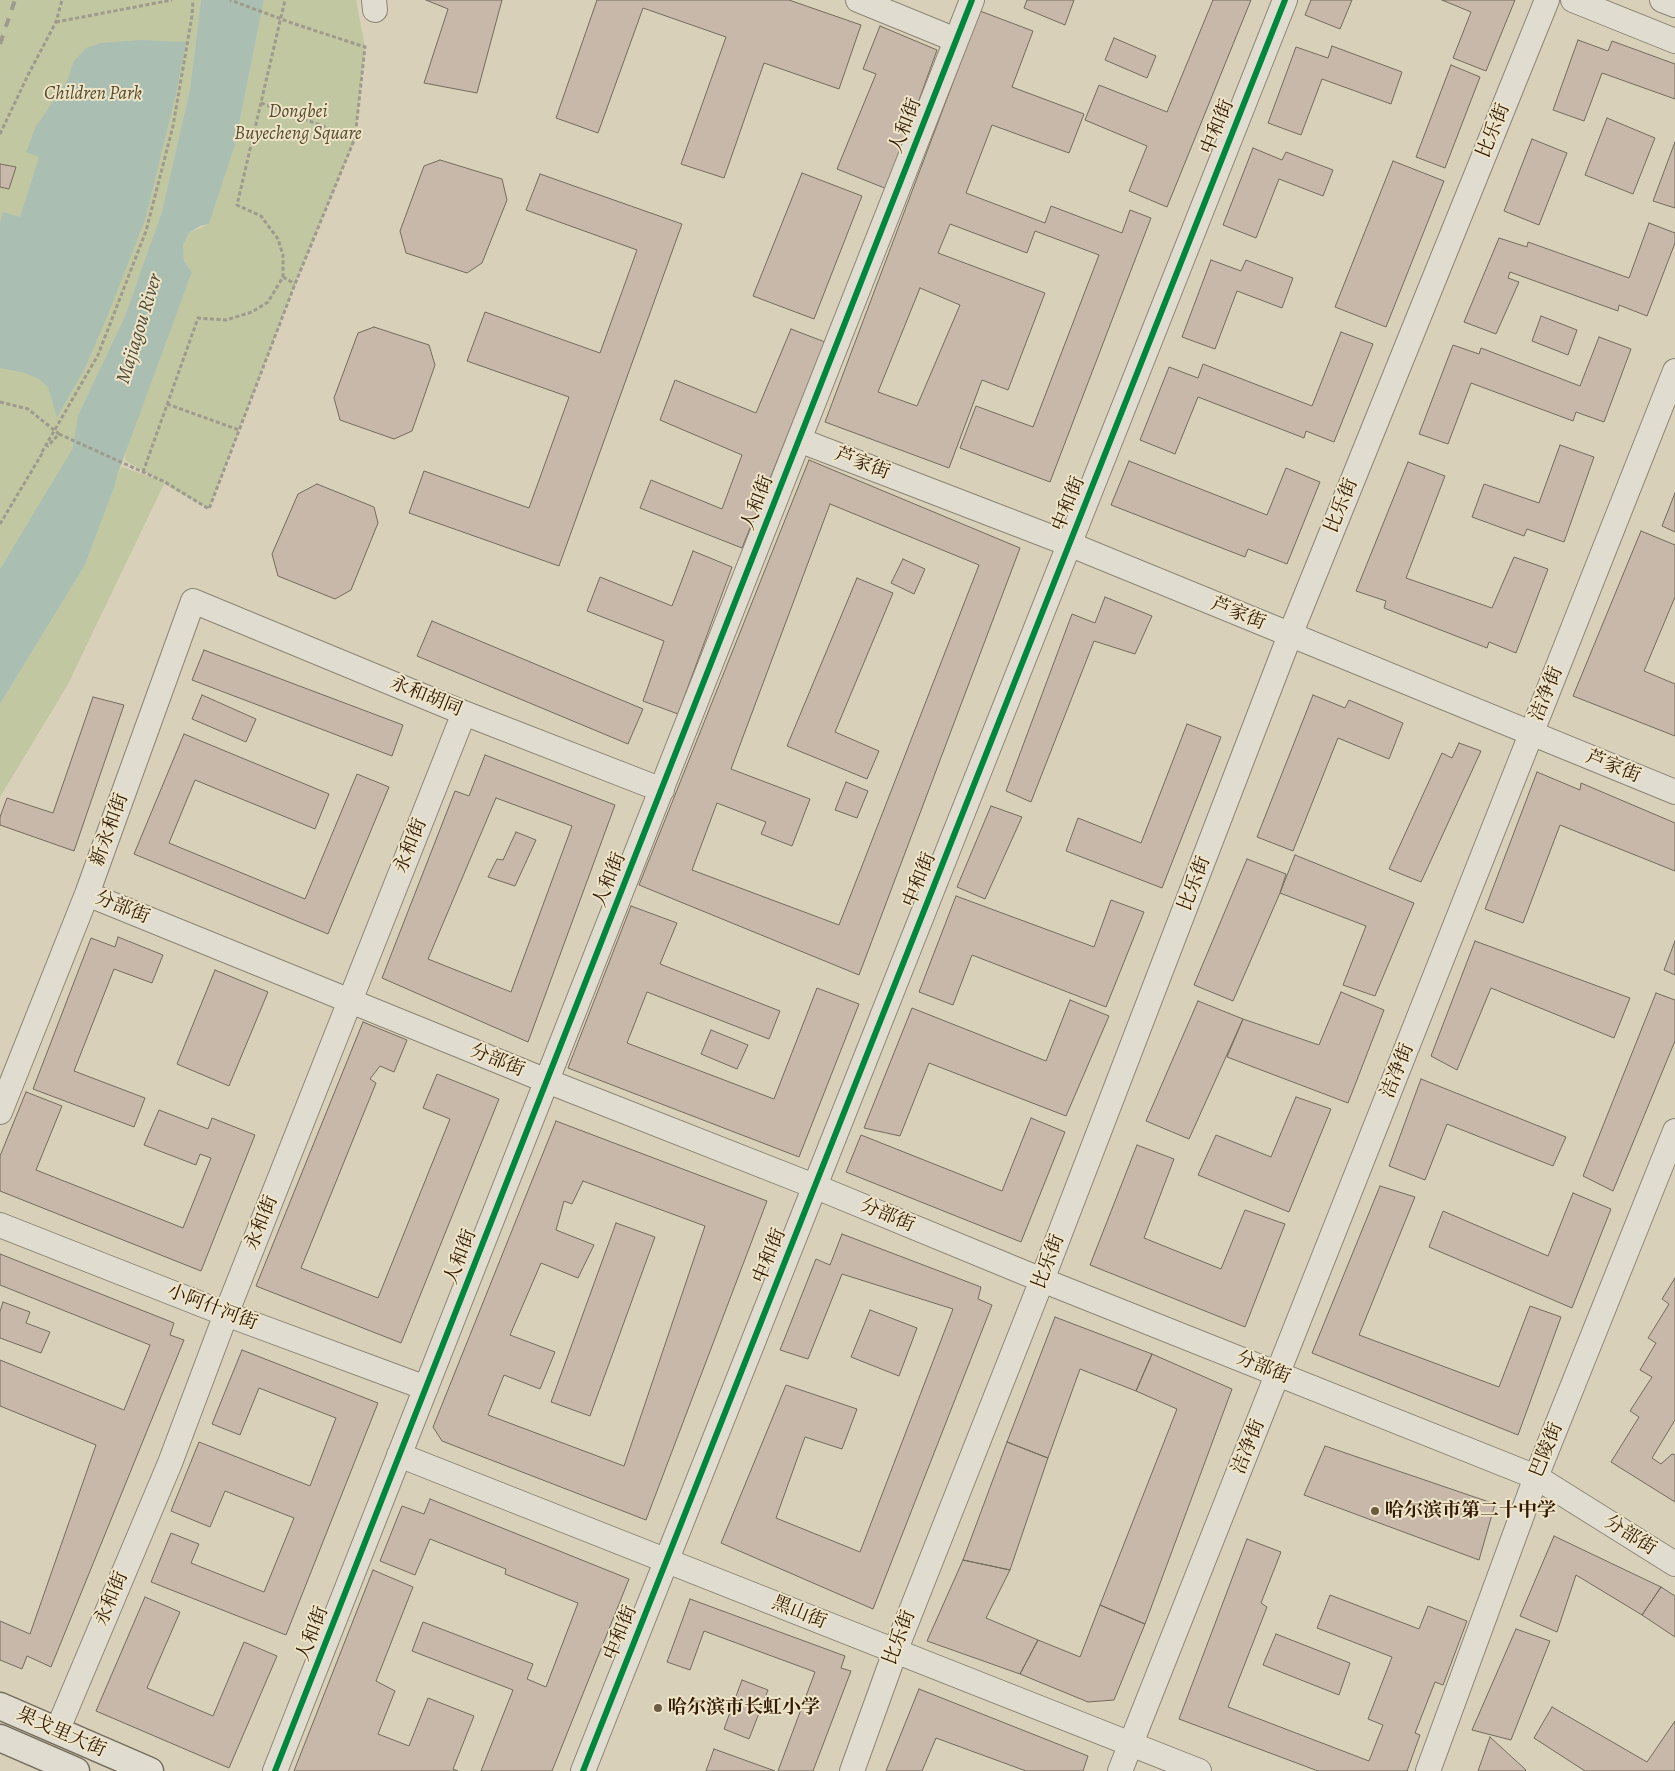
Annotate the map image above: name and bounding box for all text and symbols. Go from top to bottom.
park label: Children Park [44,83,142,105]
street label: 人和街 [885,95,927,157]
street label: 中和街 [1197,96,1239,158]
street label: 比乐街 [1473,100,1515,162]
park label: Dongbei Buyecheng Square [234,101,362,145]
water label: Majiagou River [112,271,168,387]
street label: 芦家街 [831,443,893,485]
street label: 人和街 [737,472,779,534]
street label: 中和街 [1048,473,1090,535]
street label: 比乐街 [1321,475,1363,537]
street label: 芦家街 [1207,593,1269,635]
street label: 洁净街 [1526,663,1568,725]
street label: 永和胡同 [386,672,466,722]
street label: 芦家街 [1582,746,1644,788]
street label: 新永和街 [86,790,134,870]
street label: 永和街 [390,815,432,877]
street label: 人和街 [589,849,631,911]
street label: 中和街 [899,849,941,911]
street label: 比乐街 [1174,853,1216,915]
street label: 分部街 [91,887,153,929]
street label: 分部街 [466,1040,528,1082]
street label: 洁净街 [1377,1040,1419,1102]
street label: 永和街 [241,1192,283,1254]
street label: 分部街 [856,1194,918,1238]
street label: 中和街 [749,1225,791,1287]
street label: 人和街 [440,1226,482,1288]
street label: 比乐街 [1028,1231,1070,1293]
street label: 小阿什河街 [164,1280,260,1336]
street label: 分部街 [1232,1347,1294,1389]
street label: 洁净街 [1228,1416,1270,1478]
street label: 巴陵街 [1526,1419,1568,1481]
place label: 哈尔滨市第二十中学 [1385,1500,1556,1522]
marker: 哈尔滨市第二十中学 [1369,1505,1381,1517]
street label: 分部街 [1600,1511,1660,1561]
street label: 永和街 [90,1568,134,1630]
street label: 黑山街 [768,1592,830,1634]
street label: 中和街 [600,1602,642,1664]
street label: 人和街 [292,1603,334,1665]
street label: 比乐街 [879,1607,921,1669]
place label: 哈尔滨市长虹小学 [668,1697,820,1719]
marker: 哈尔滨市长虹小学 [652,1702,664,1714]
street label: 果戈里大街 [13,1703,109,1763]

